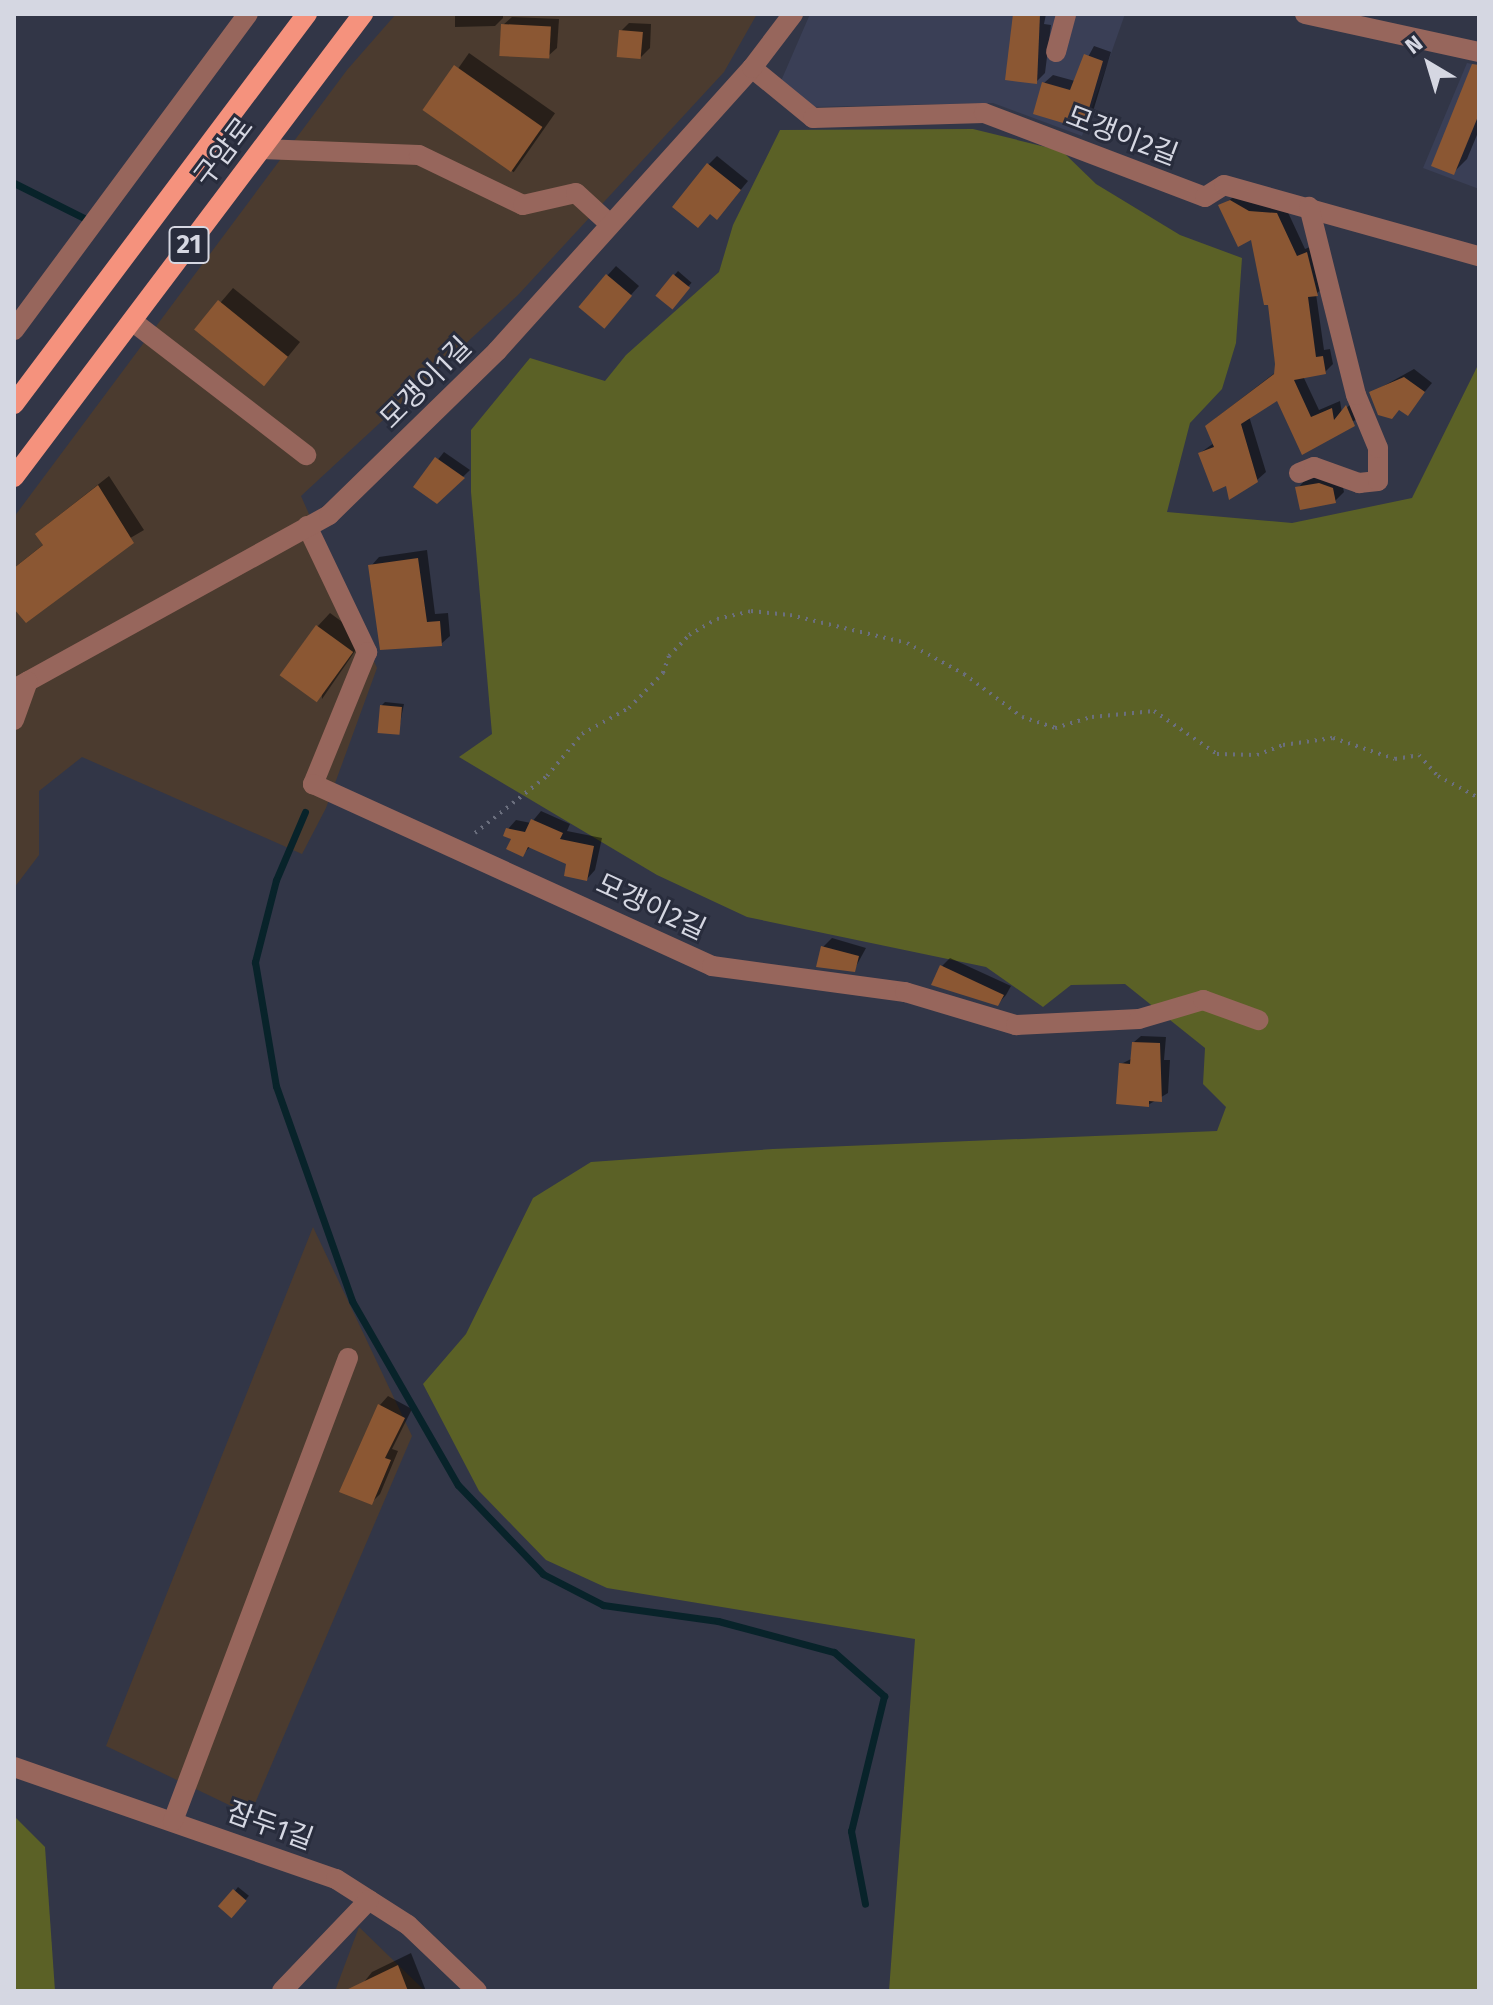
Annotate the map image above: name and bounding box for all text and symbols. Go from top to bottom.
north arrow [1389,24,1469,104]
text: N [1400,30,1428,60]
street label: 모갱이2길 [1061,99,1183,173]
street label: 구암로 [187,111,261,193]
road number: 21 [167,223,211,267]
street label: 모갱이1길 [373,330,479,436]
street label: 모갱이2길 [591,867,711,947]
street label: 잠두1길 [222,1795,318,1857]

